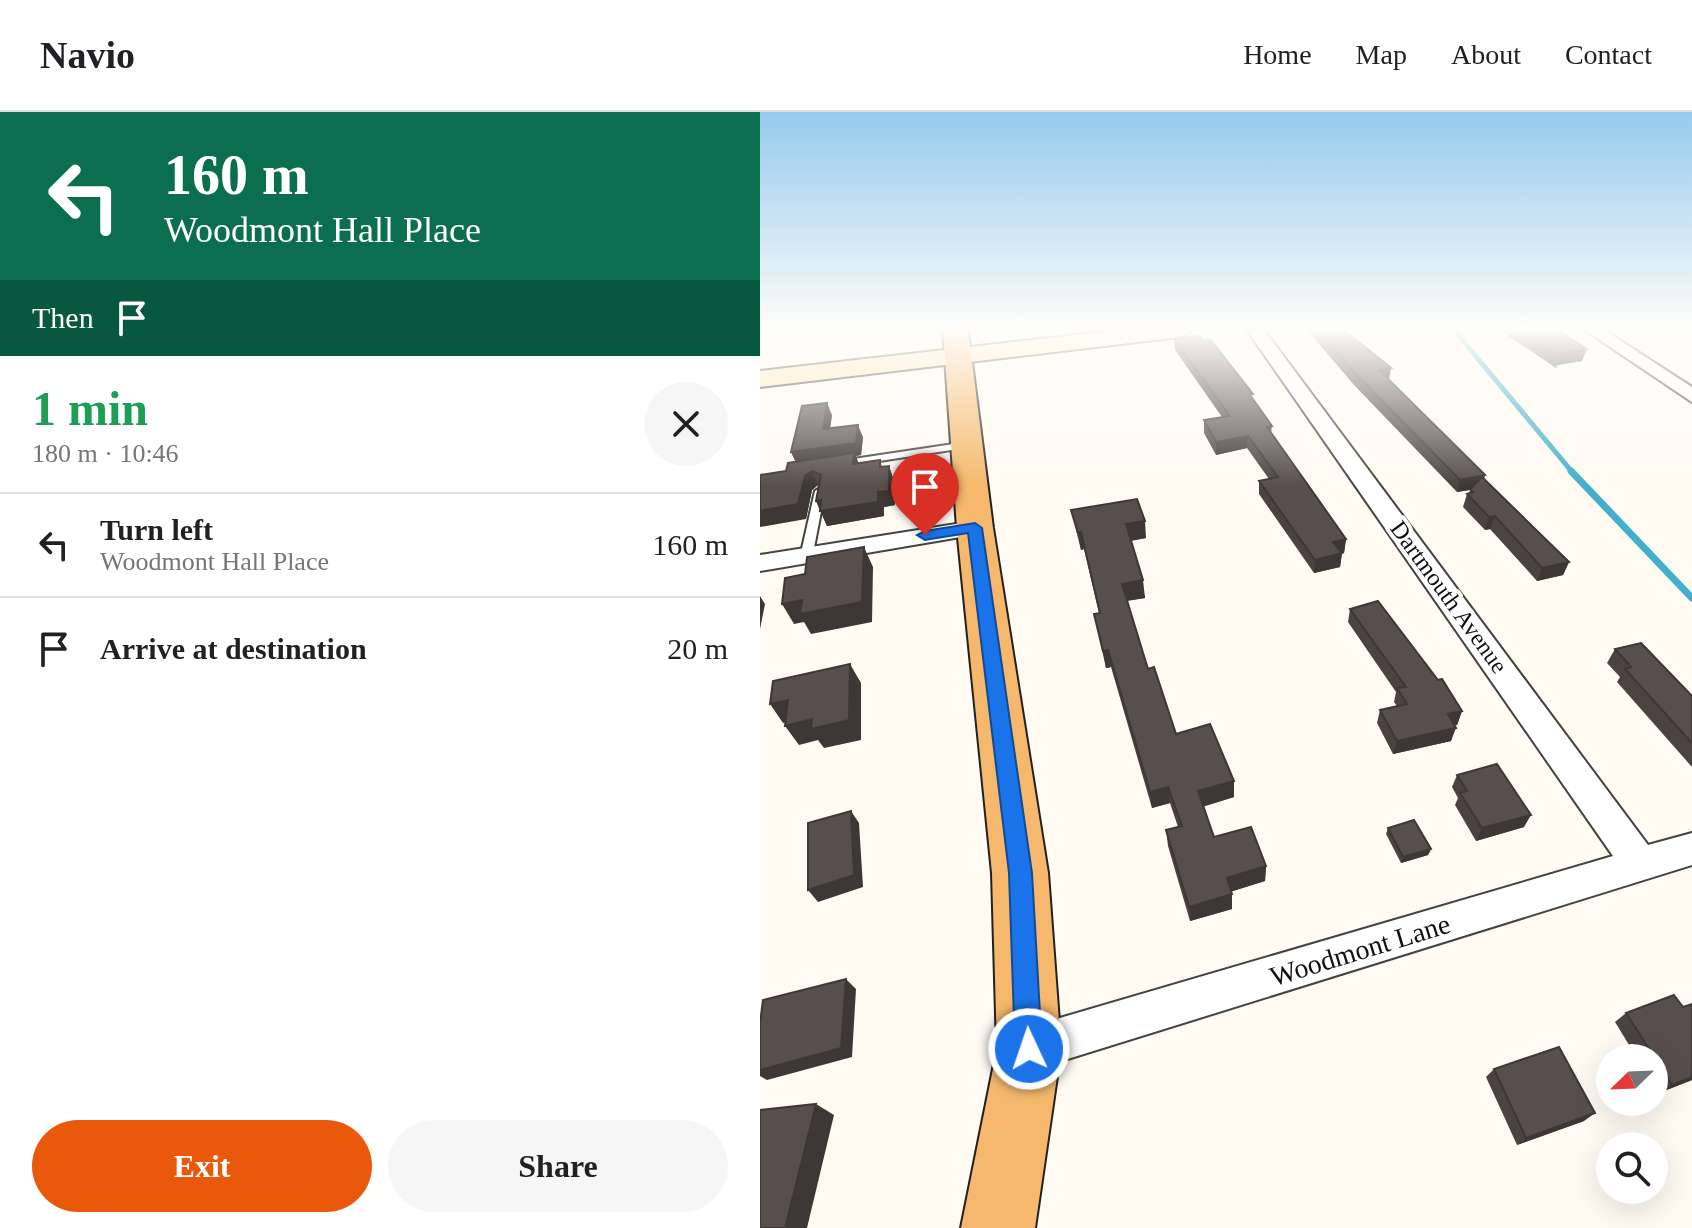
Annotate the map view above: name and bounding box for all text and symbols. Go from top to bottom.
text: Navio [40,34,135,76]
text: Home [1243,39,1312,70]
text: Map [1356,39,1407,70]
text: About [1451,39,1521,70]
text: Contact [1565,39,1652,70]
icon: left [32,144,136,248]
text: 160 m [164,144,309,206]
text: Woodmont Hall Place [164,210,481,250]
icon: arrive [110,296,154,340]
text: Then [32,301,94,334]
text: 1 min [32,382,148,435]
button: close [644,382,728,466]
text: 180 m · 10:46 [32,439,179,468]
pin [891,453,959,535]
icon: arrive [903,465,947,509]
text: Turn left [100,513,213,546]
street label: Dartmouth Avenue [1385,516,1513,678]
icon: left [32,523,76,567]
text: 160 m [652,528,728,561]
text: Woodmont Hall Place [100,547,329,576]
icon: arrive [32,627,76,671]
text: Arrive at destination [100,632,367,665]
text: 20 m [667,632,728,665]
street label: Woodmont Lane [1266,908,1454,992]
position arrow [987,1007,1071,1091]
north arrow [1596,1044,1668,1116]
map controls [1596,1044,1668,1204]
button: Exit [32,1120,372,1212]
button: Share [388,1120,728,1212]
button: search [1596,1132,1668,1204]

